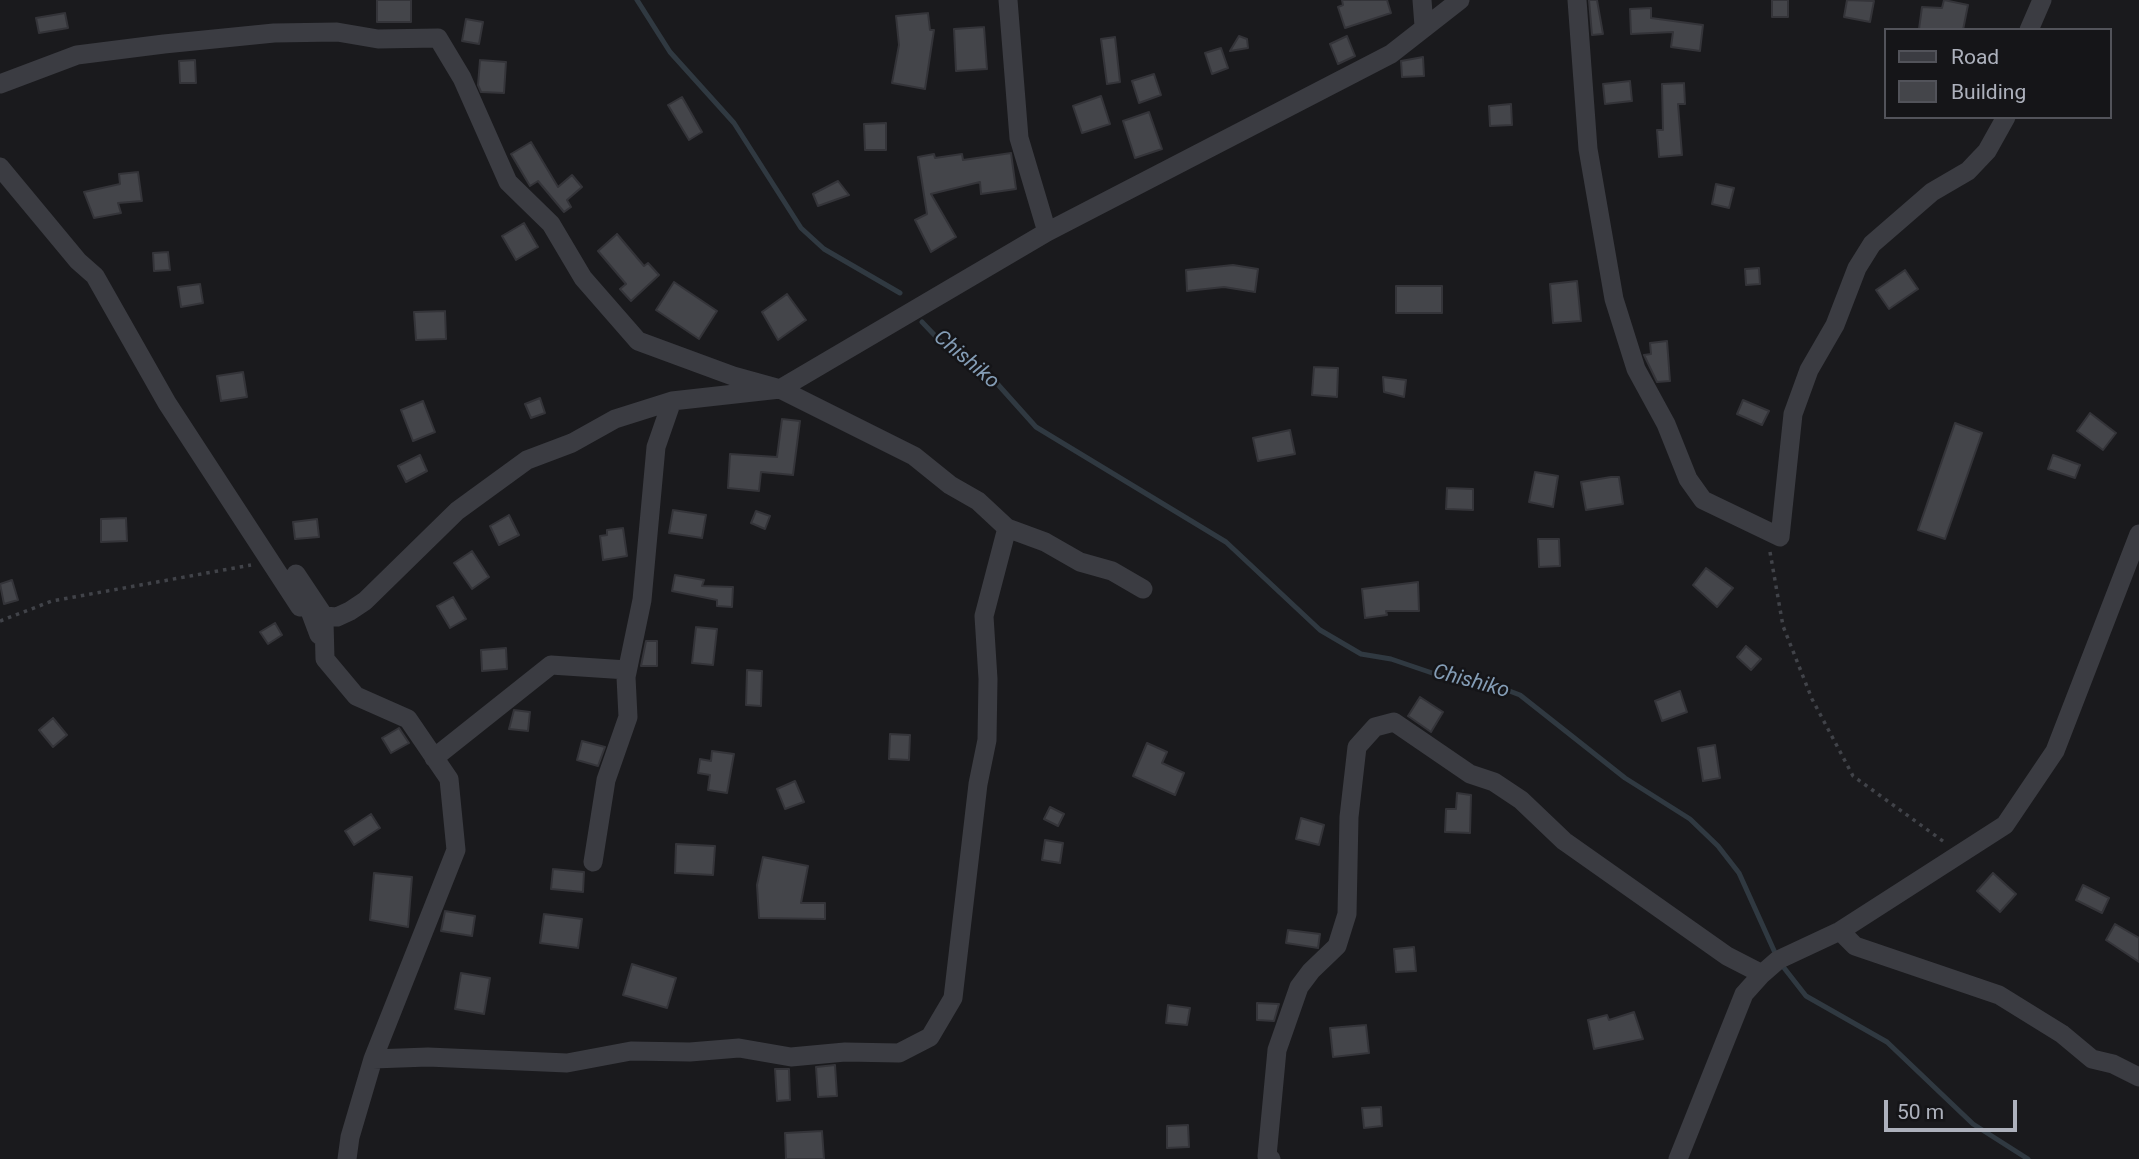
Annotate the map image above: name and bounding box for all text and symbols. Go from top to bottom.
legend [1884,28,2111,119]
text: Road [1951,45,1999,69]
text: Building [1951,80,2026,104]
water label: Chishiko [928,325,1004,395]
water label: Chishiko [1430,660,1512,704]
scale bar [1887,1086,2020,1130]
text: 50 m [1897,1100,1944,1124]

